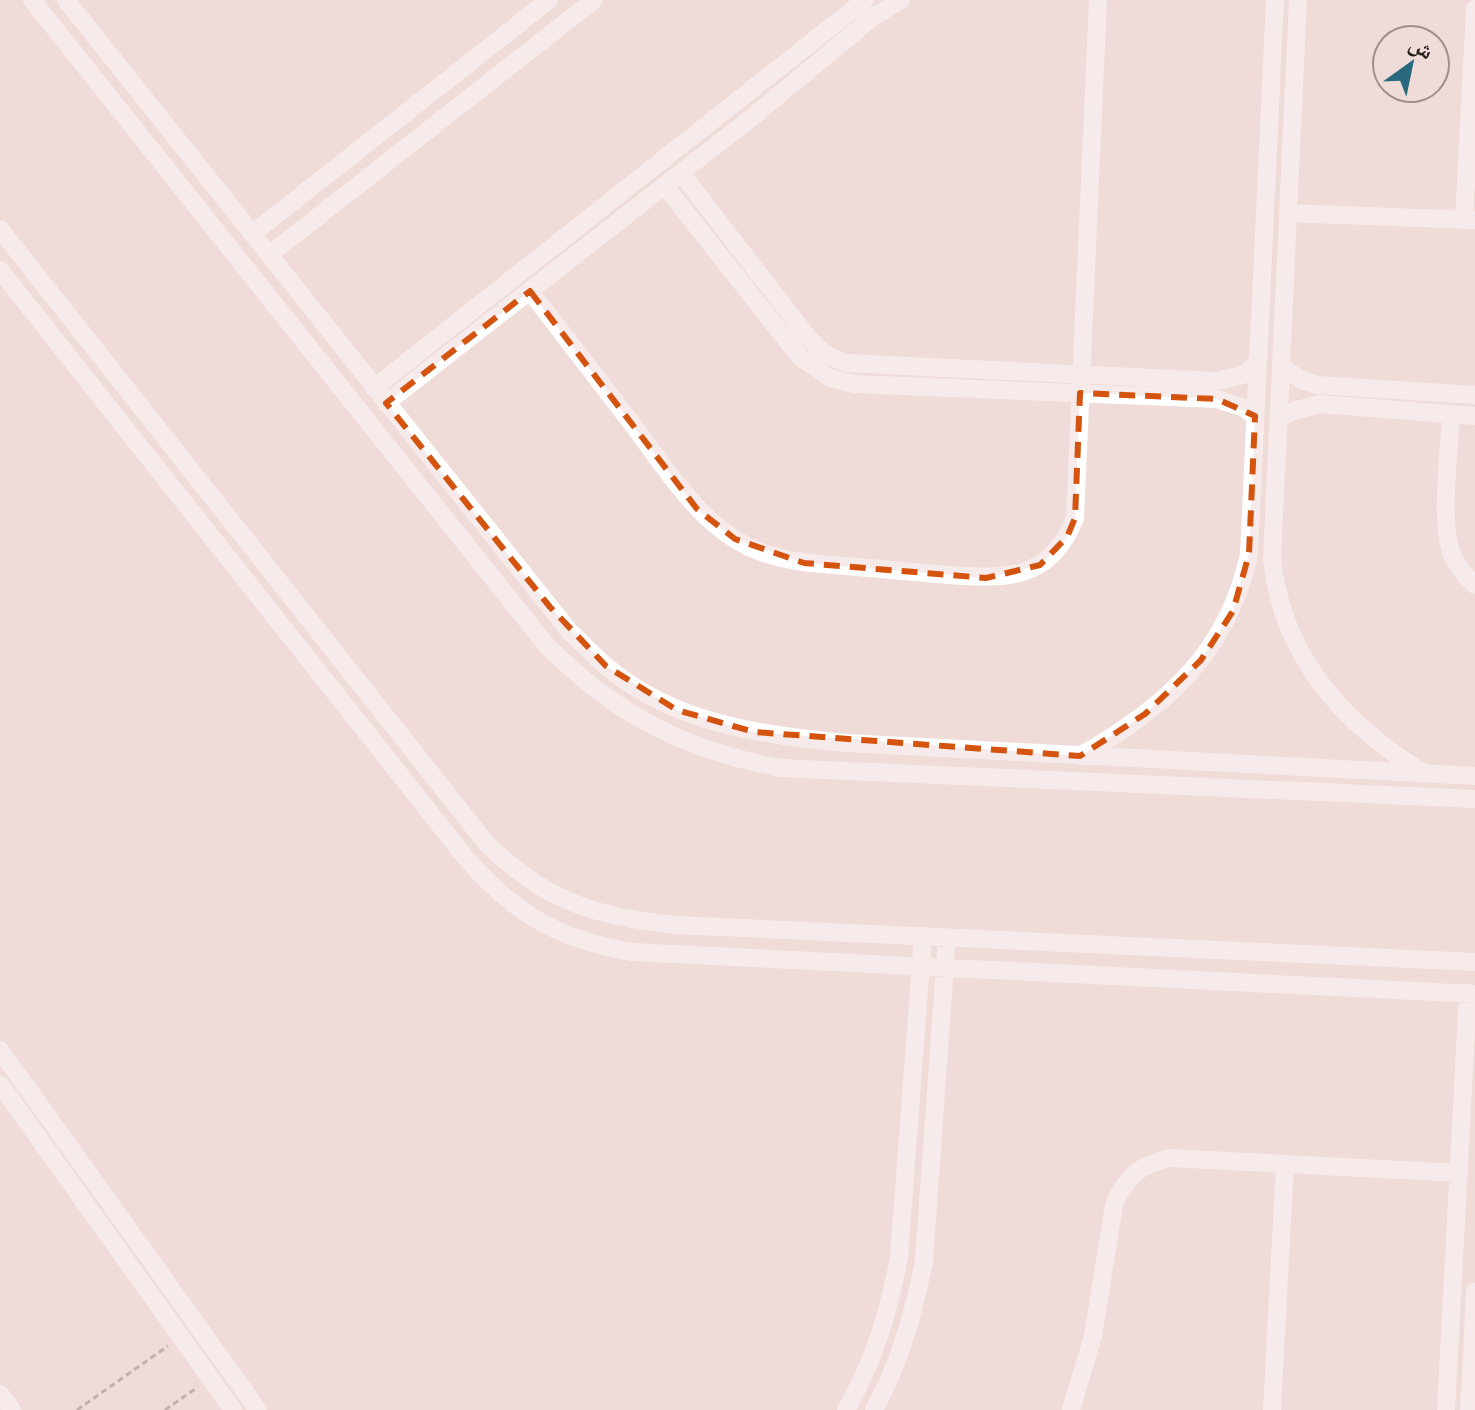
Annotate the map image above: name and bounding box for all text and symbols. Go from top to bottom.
north arrow [1371,24,1451,104]
text: ش [1404,29,1439,65]

